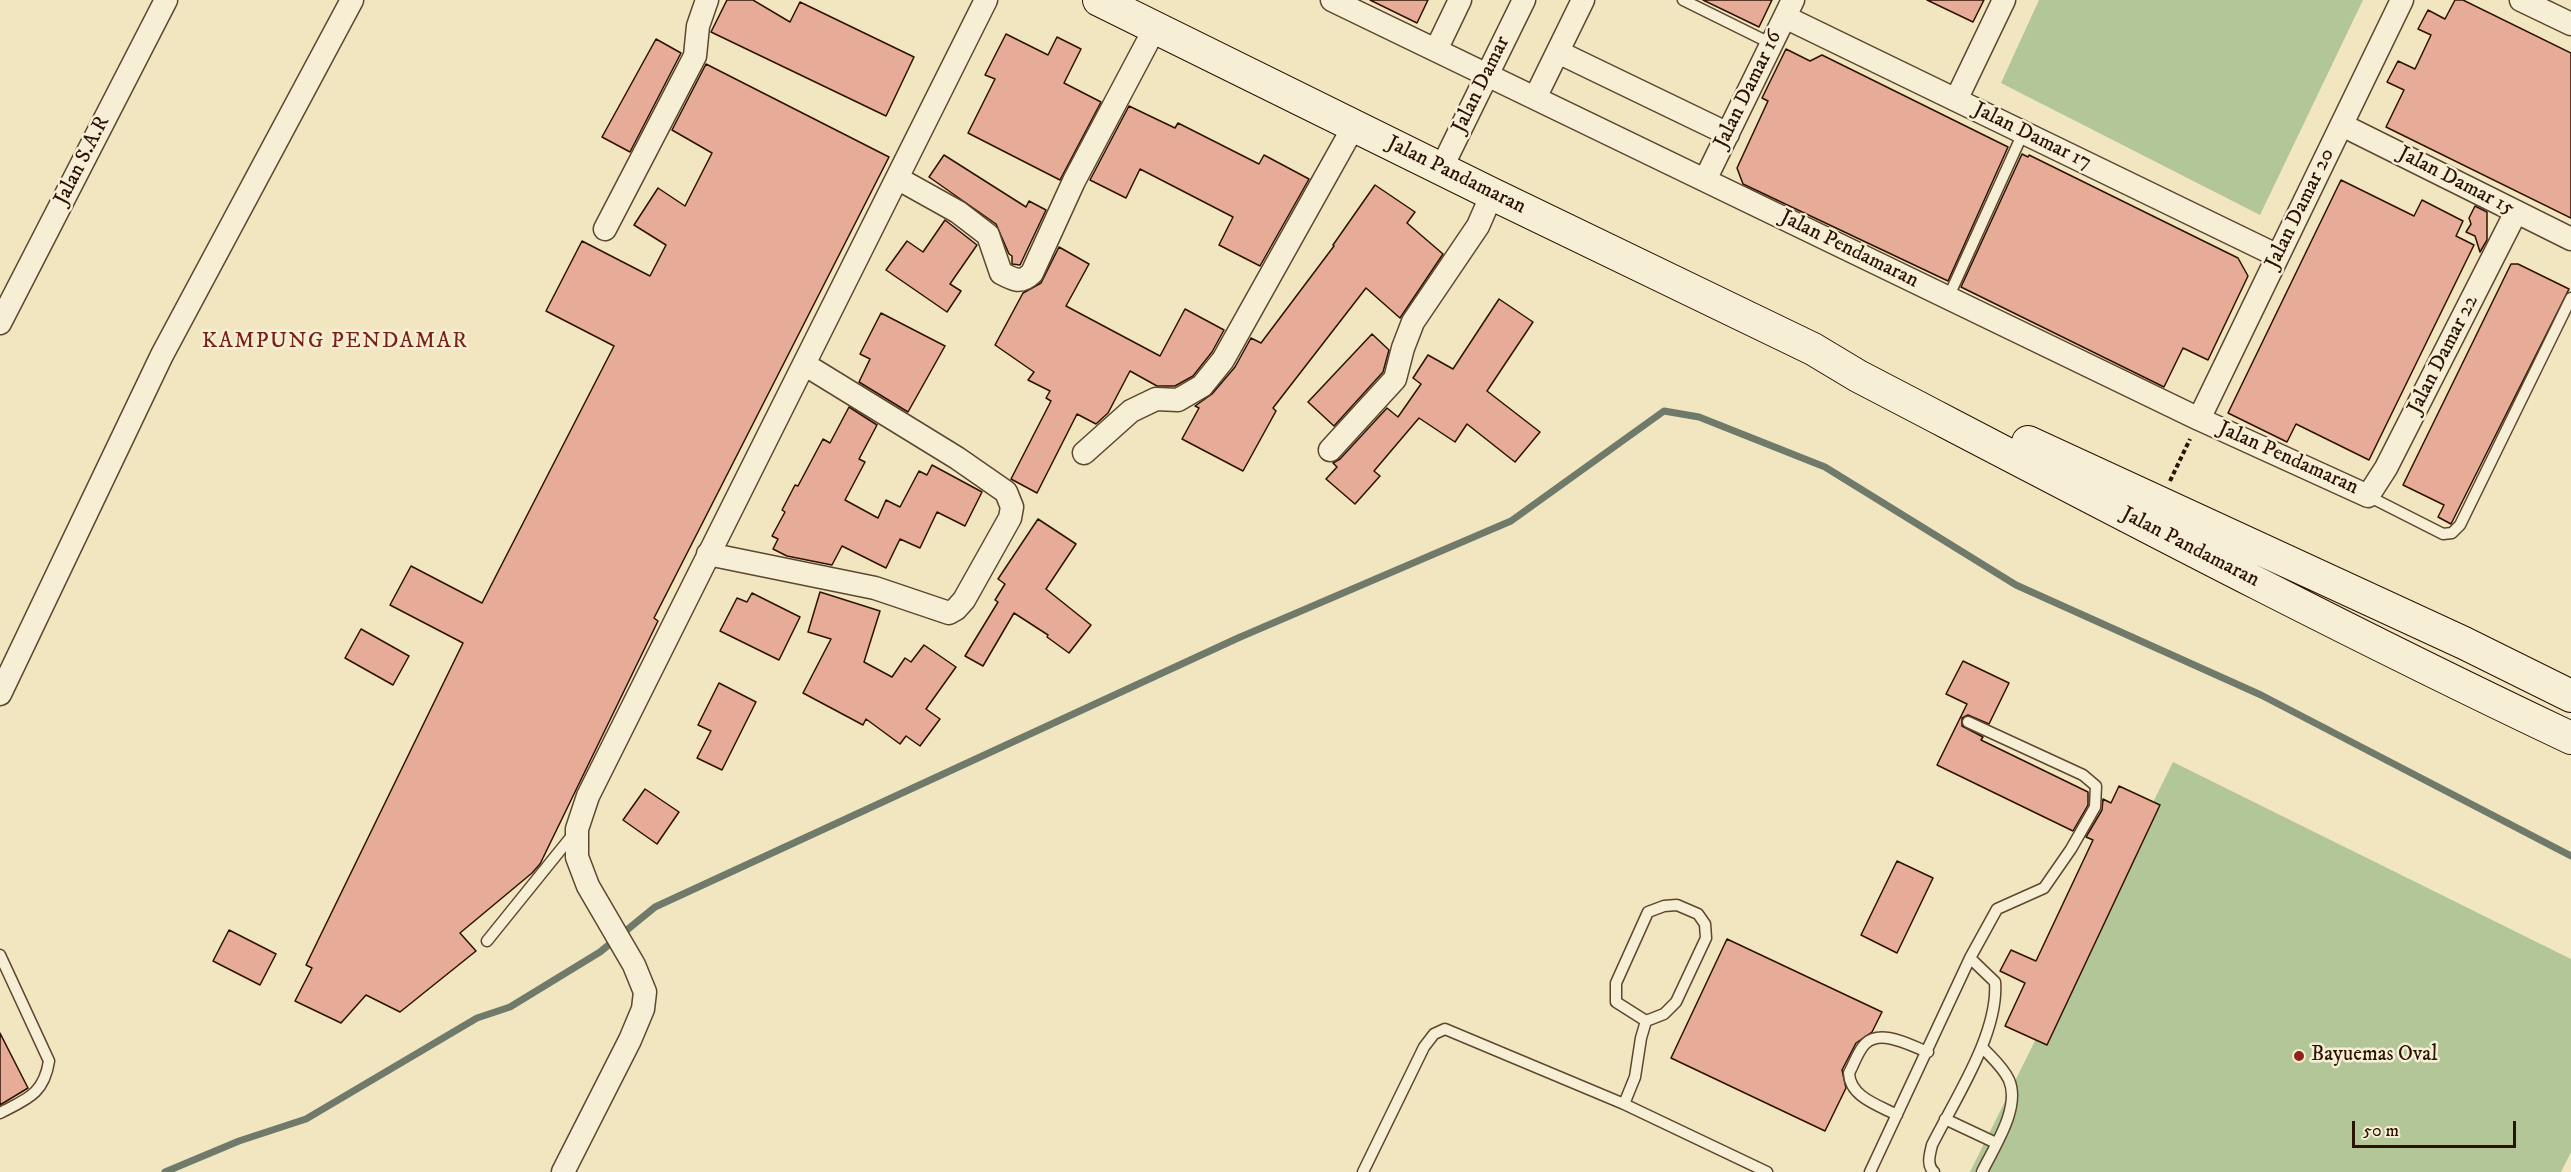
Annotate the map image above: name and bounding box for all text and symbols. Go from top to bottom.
street label: Jalan Damar 16 [1710,27,1788,153]
street label: Jalan Damar [1448,32,1516,138]
street label: Jalan Damar 17 [1969,98,2095,176]
street label: Jalan S.A.R [50,112,116,210]
street label: Jalan Pandamaran [1382,131,1530,221]
street label: Jalan Damar 15 [2394,142,2518,222]
street label: Jalan Damar 20 [2261,145,2341,273]
street label: Jalan Pendamaran [1776,206,1922,294]
street label: Jalan Damar 22 [2403,291,2485,419]
district label: KAMPUNG PENDAMAR [202,329,468,355]
street label: Jalan Pendamaran [2214,417,2362,501]
street label: Jalan Pandamaran [2117,502,2263,594]
place label: Bayuemas Oval [2311,1043,2437,1069]
marker: Bayuemas Oval [2292,1049,2306,1063]
scale bar [2355,1109,2518,1147]
text: 50 m [2363,1120,2399,1142]

